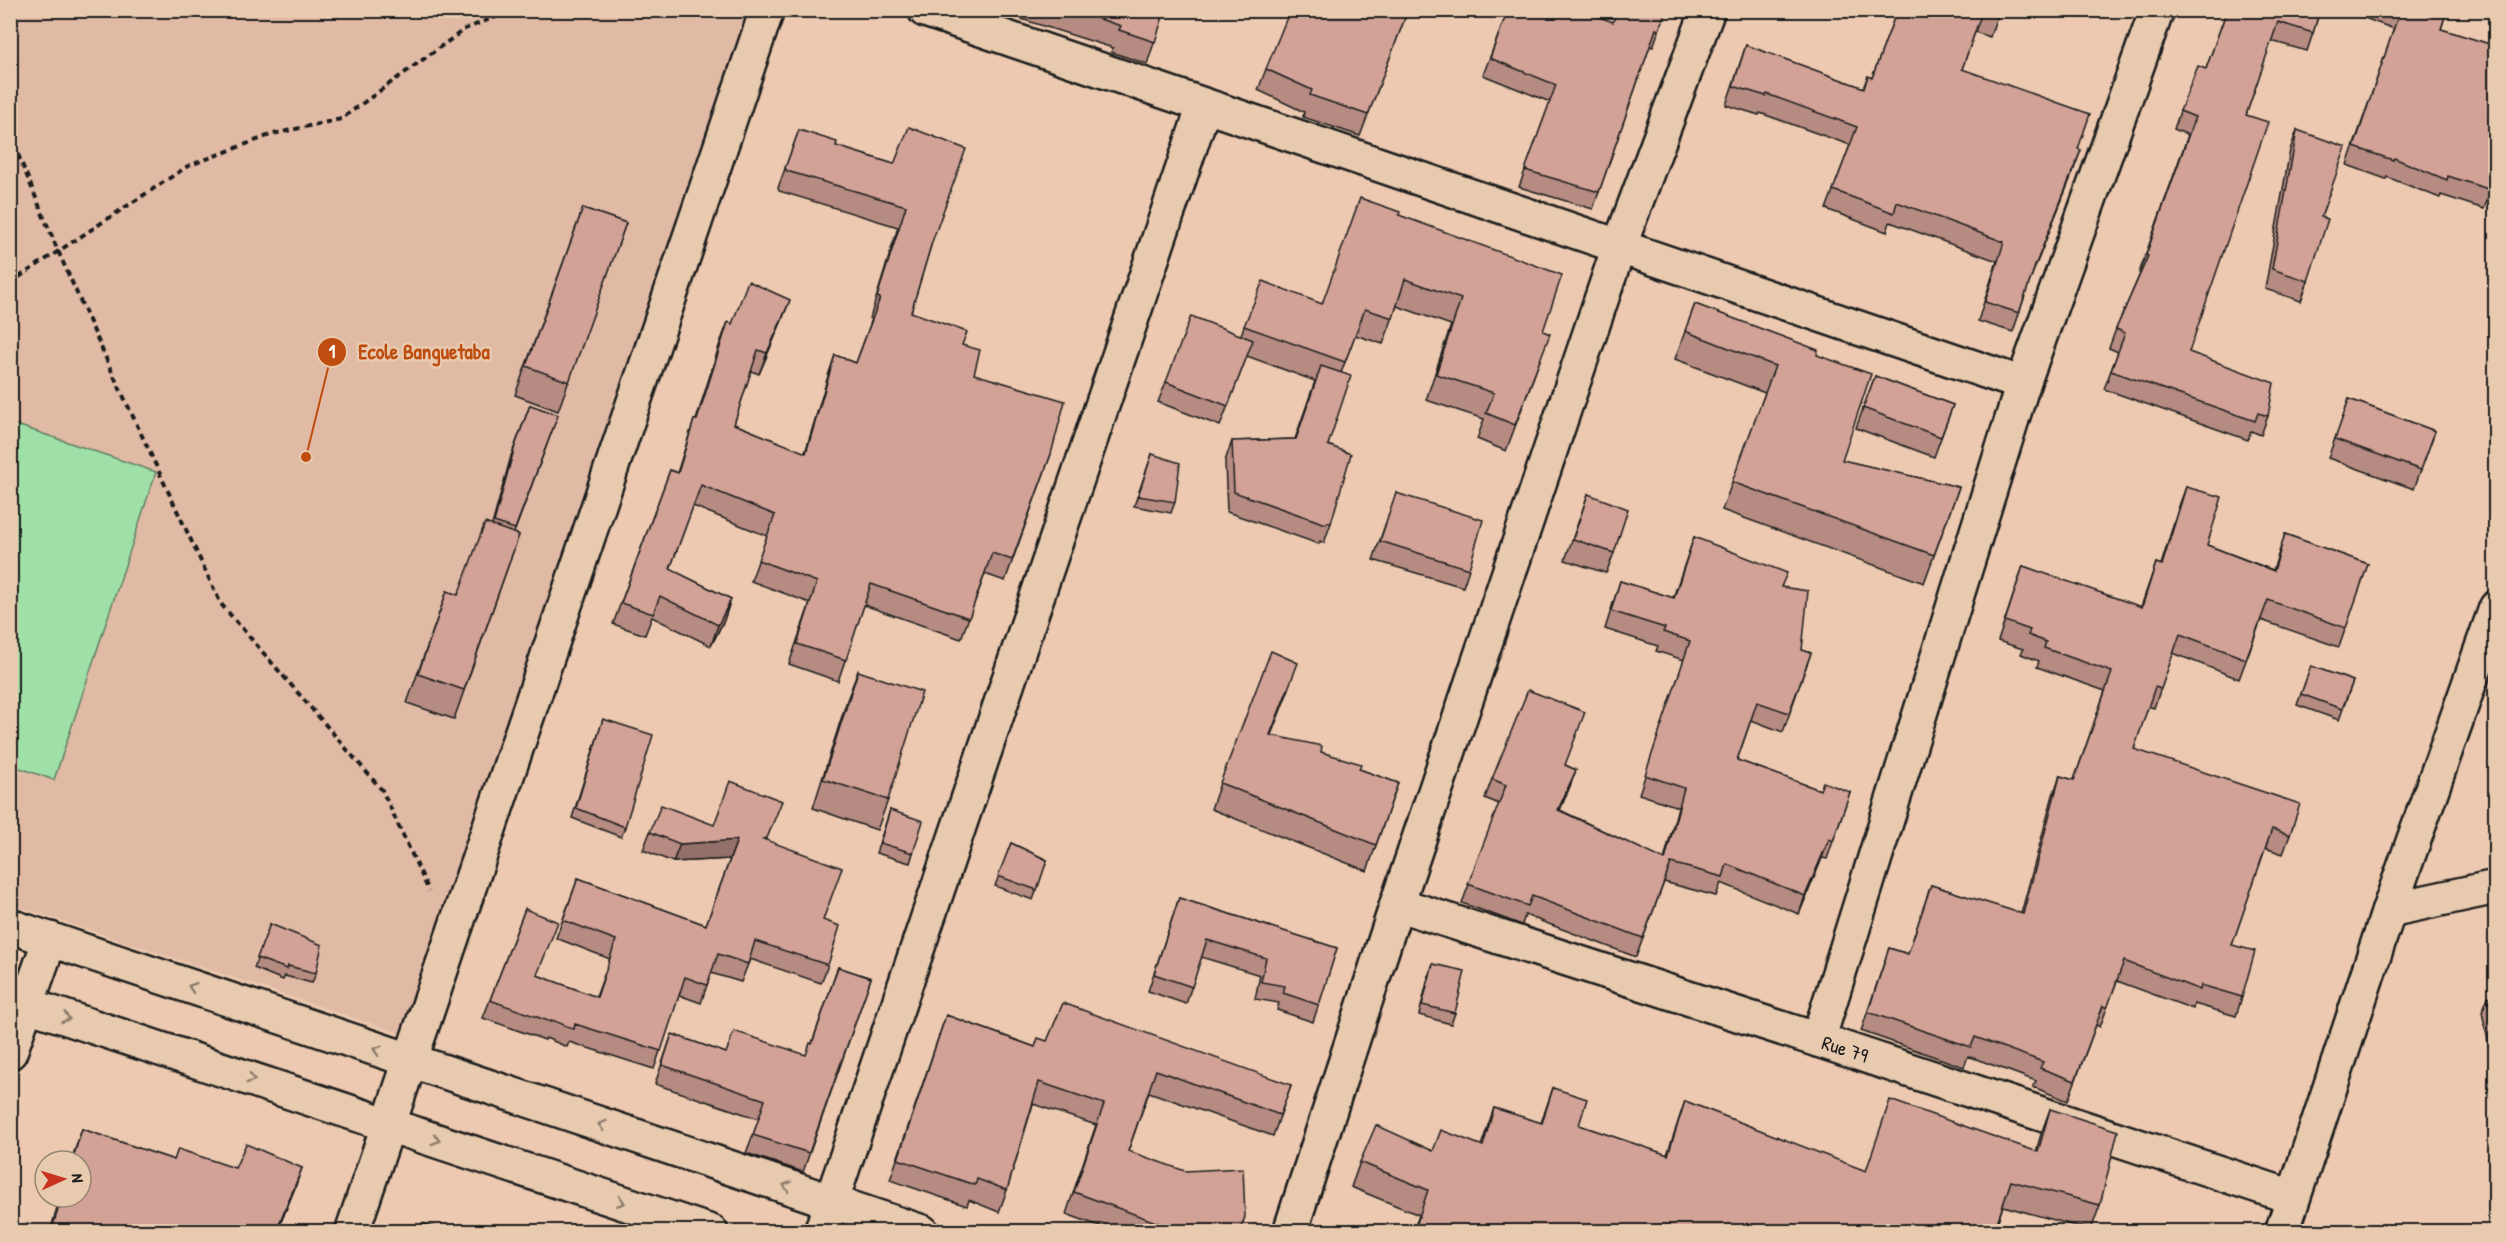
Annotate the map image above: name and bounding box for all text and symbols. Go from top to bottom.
callout: Ecole Banguetaba [317,332,502,371]
text: Ecole Banguetaba [358,337,491,367]
text: 1 [329,339,336,364]
one-way arrow [187,982,198,995]
one-way arrow [60,1010,71,1023]
street label: Rue 79 [1819,1028,1872,1069]
one-way arrow [372,1044,383,1057]
one-way arrow [245,1072,256,1084]
one-way arrow [597,1119,608,1132]
one-way arrow [430,1133,441,1146]
north arrow [33,1149,93,1209]
text: N [67,1173,89,1183]
one-way arrow [782,1181,793,1194]
one-way arrow [615,1194,626,1207]

